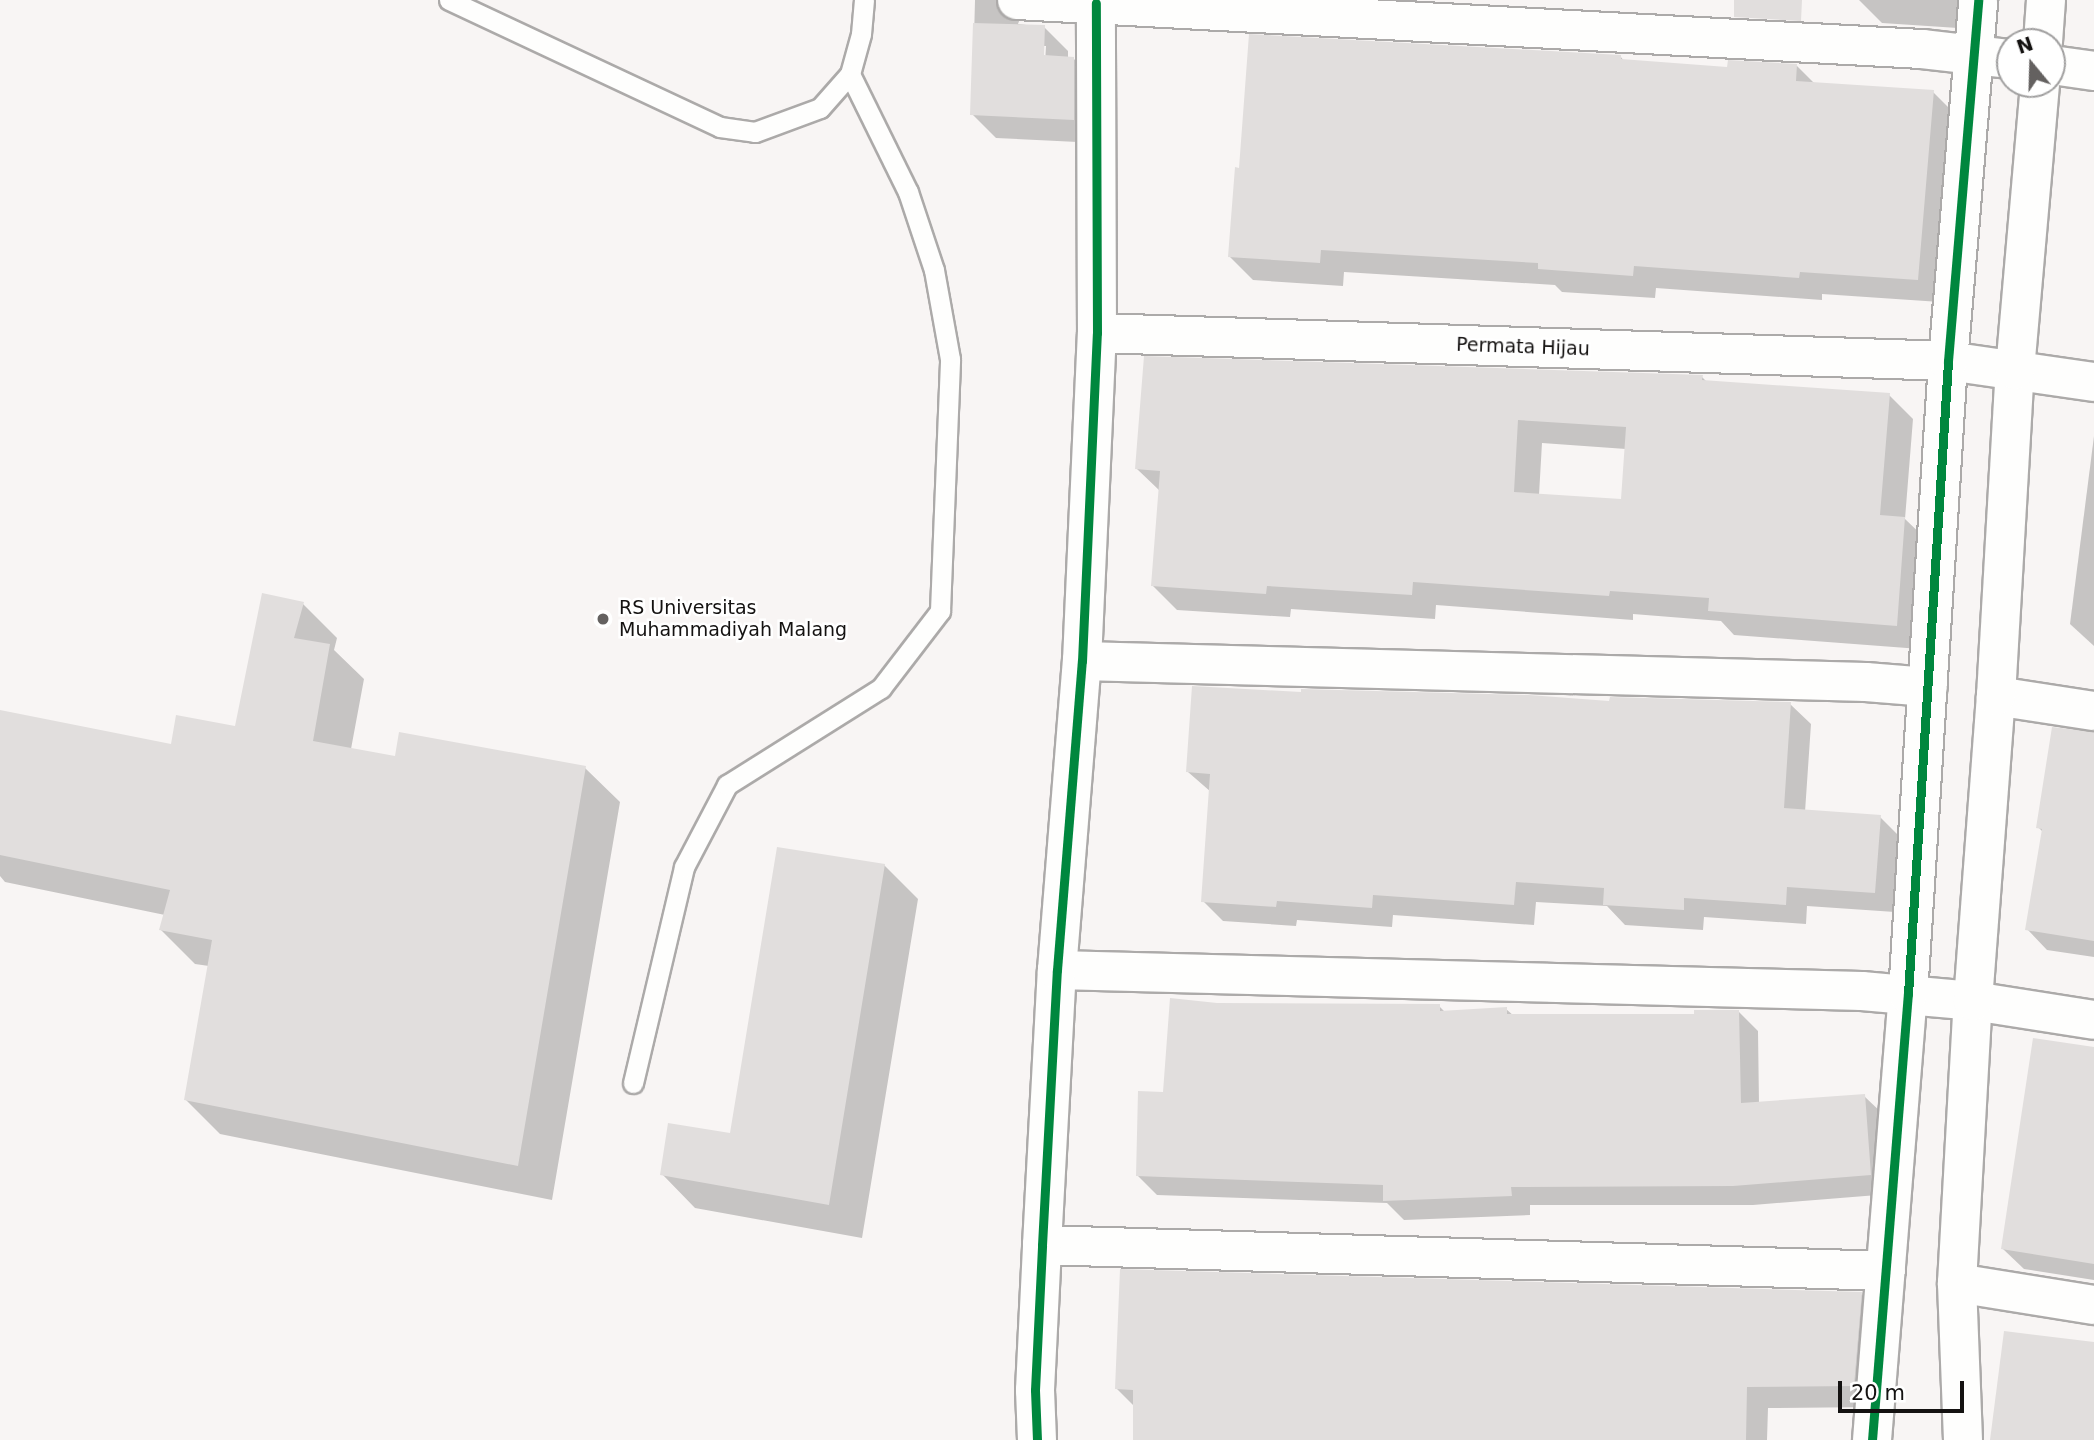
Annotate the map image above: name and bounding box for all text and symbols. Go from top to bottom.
north arrow [1996,28,2066,98]
text: N [2014,32,2036,58]
street label: Permata Hijau [1456,333,1590,361]
place label: RS Universitas Muhammadiyah Malang [619,597,847,641]
marker: RS Universitas Muhammadiyah Malang [593,609,613,629]
scale bar [1842,1366,1968,1410]
text: 20 m [1851,1381,1905,1405]

